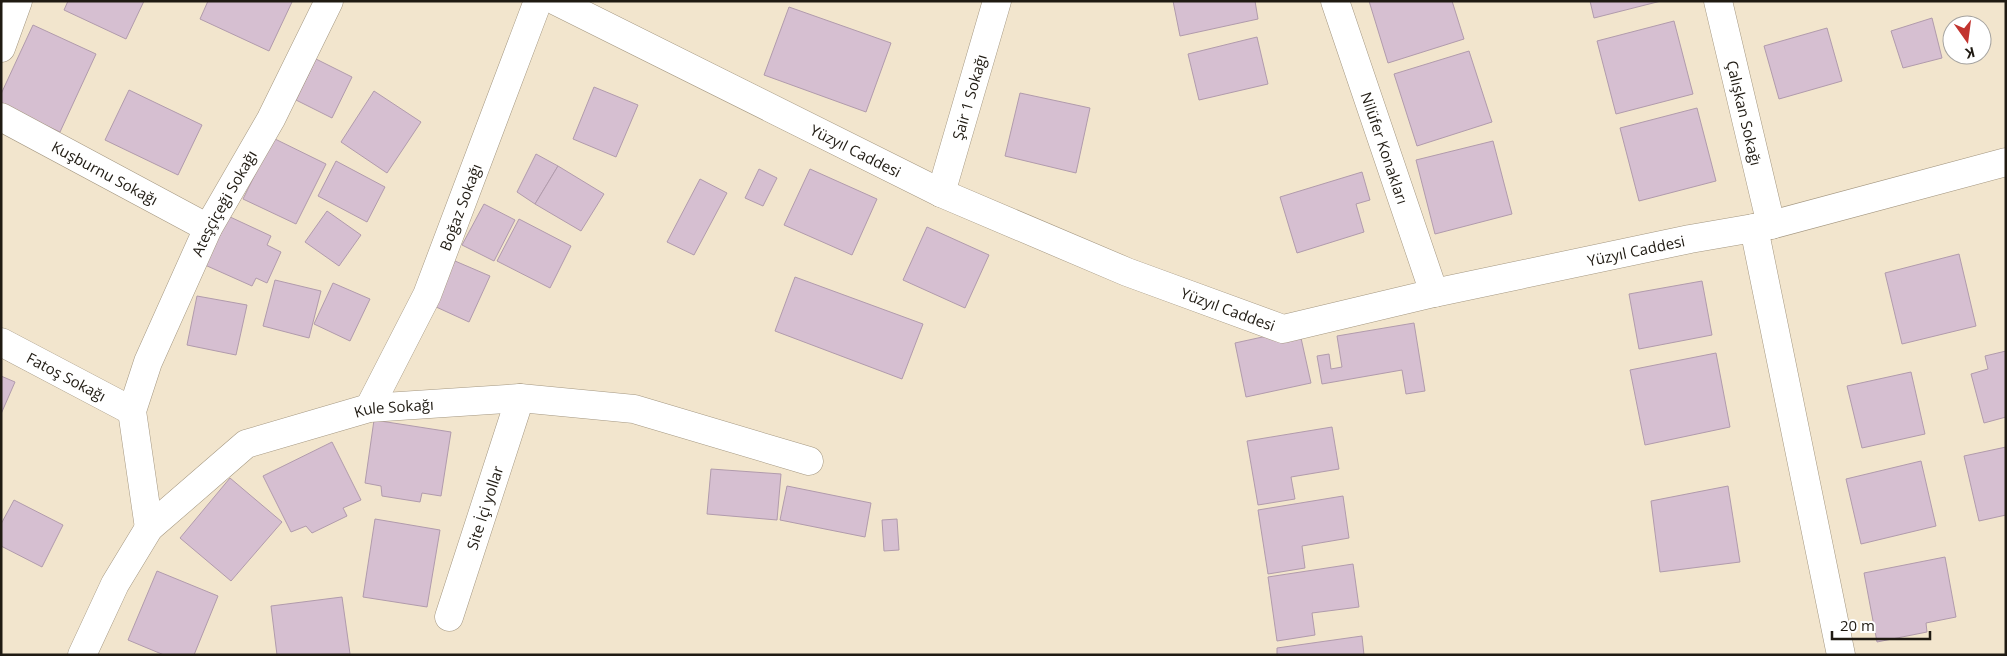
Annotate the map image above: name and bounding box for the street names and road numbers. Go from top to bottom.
street label: Şair 1 Sokağı [947,52,991,142]
street label: Çalışkan Sokağı [1722,58,1767,167]
street label: Nilüfer Konakları [1356,89,1413,207]
street label: Yüzyıl Caddesi [807,119,905,182]
street label: Kuşburnu Sokağı [48,136,162,209]
street label: Ateşçiçeği Sokağı [187,146,261,259]
street label: Boğaz Sokağı [435,161,486,253]
street label: Yüzyıl Caddesi [1585,230,1687,270]
street label: Yüzyıl Caddesi [1178,283,1278,335]
street label: Fatoş Sokağı [23,347,110,406]
street label: Kule Sokağı [352,394,434,422]
street label: Site İçi yollar [461,463,507,552]

